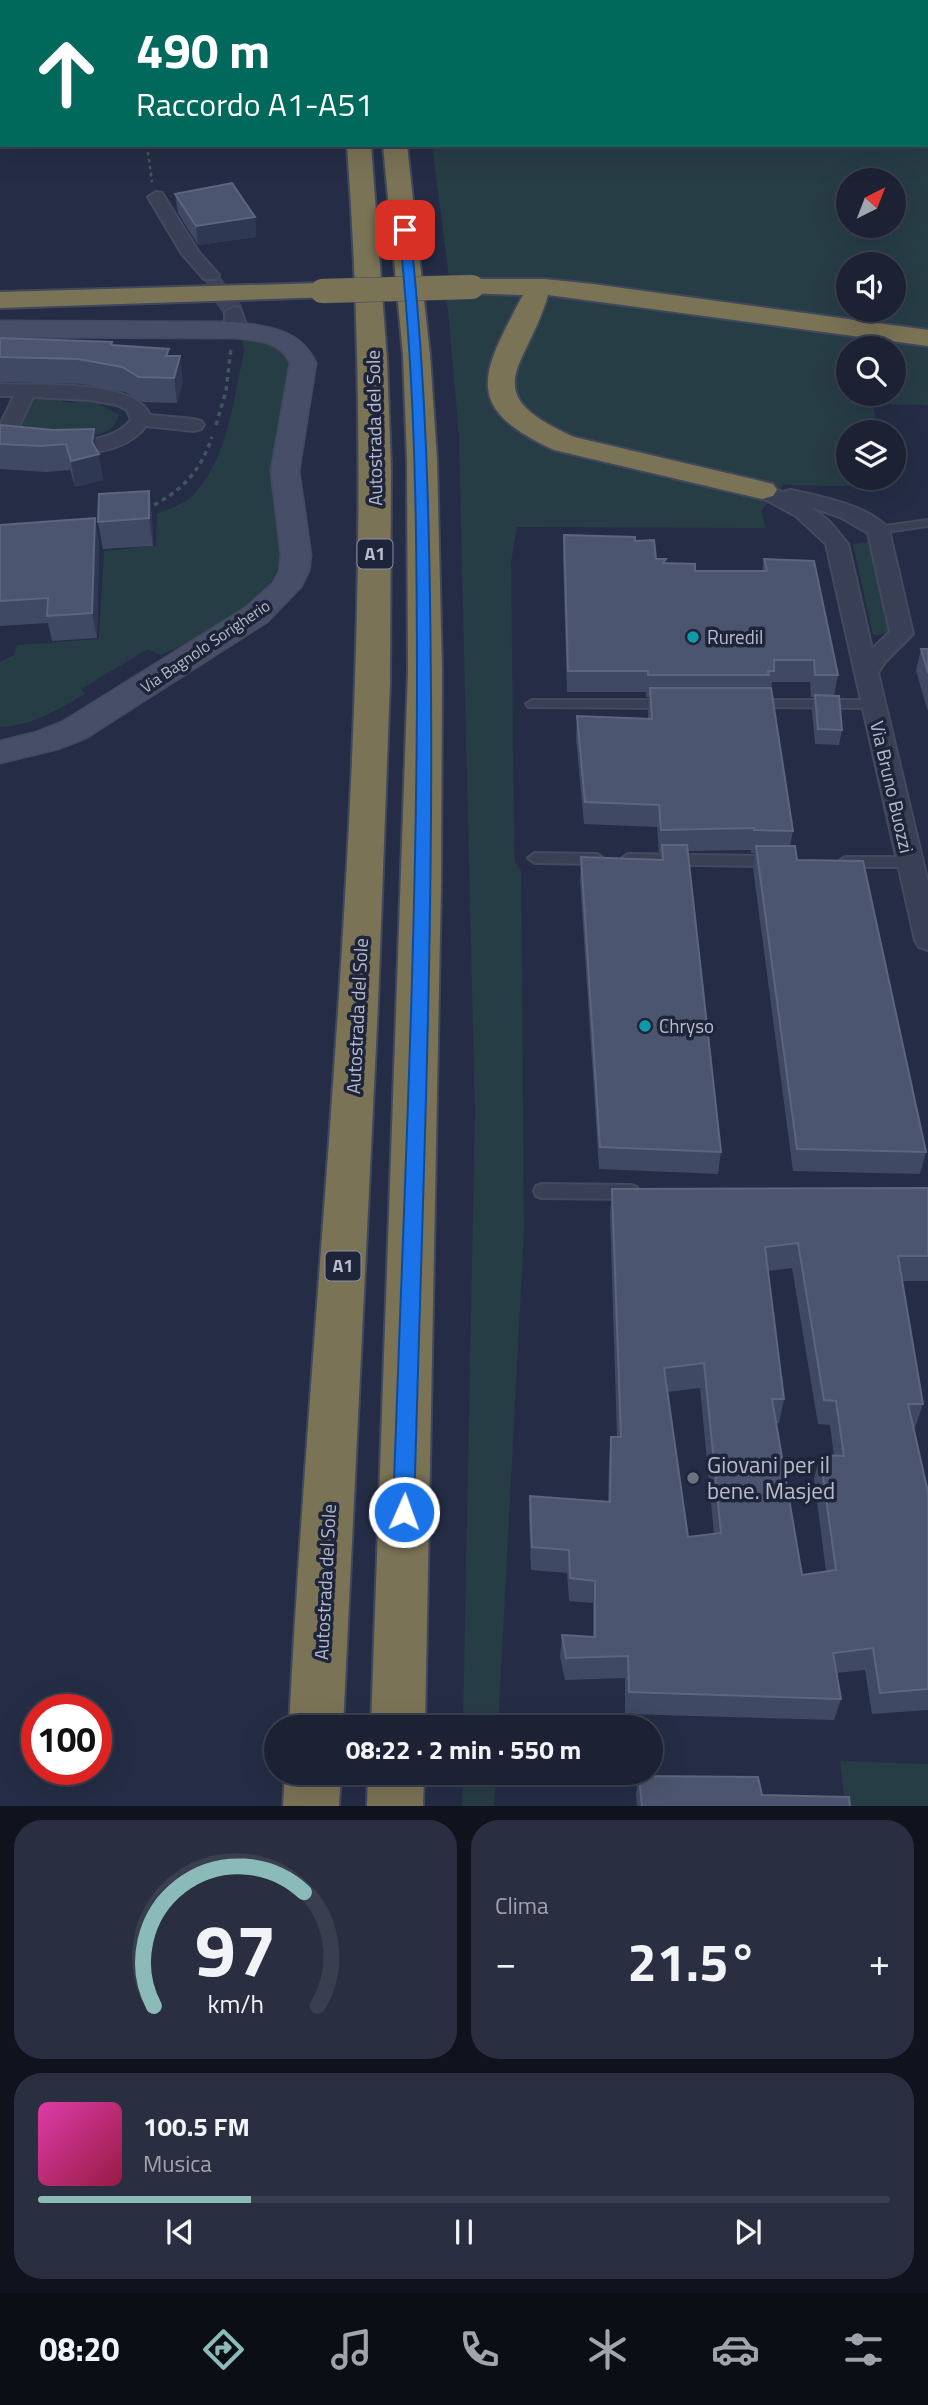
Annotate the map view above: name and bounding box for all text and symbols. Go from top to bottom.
text: 490 m [136,12,270,87]
icon: ahead [21,28,112,119]
text: Raccordo A1-A51 [136,80,373,128]
north arrow [836,168,906,238]
map controls [836,168,906,490]
pin [375,200,435,260]
icon: arrive [386,211,424,249]
button: sound [836,252,906,322]
button: search [836,336,906,406]
street label: Autostrada del Sole [358,350,389,506]
button: layers [836,420,906,490]
road number: A1 [358,540,392,568]
street label: Via Bagnolo Sorigherio [135,594,275,698]
place label: Ruredil [707,622,763,651]
marker: Ruredil [685,629,701,645]
street label: Via Bruno Buozzi [863,718,922,856]
street label: Autostrada del Sole [338,937,375,1095]
place label: Chryso [659,1011,714,1040]
marker: Chryso [637,1018,653,1034]
road number: A1 [326,1252,360,1280]
place label: Giovani per il bene. Masjed [707,1447,835,1508]
marker: Giovani per il bene. Masjed [685,1470,701,1486]
position arrow [367,1475,441,1549]
street label: Autostrada del Sole [306,1503,343,1661]
speed limit sign: 100 [21,1694,112,1785]
text: 08:22 · 2 min · 550 m [346,1730,581,1769]
text: Clima [495,1888,549,1923]
text: 97 [195,1894,276,2004]
text: 21.5° [628,1922,757,2001]
text: − [495,1933,516,1991]
text: + [869,1933,890,1991]
text: km/h [207,1984,264,2022]
text: 100.5 FM [143,2107,250,2146]
text: Musica [143,2146,212,2181]
icon: previous [161,2213,199,2251]
icon: pause [445,2213,483,2251]
icon: next [729,2213,767,2251]
text: 08:20 [40,2325,119,2373]
icon: directions [199,2325,248,2374]
icon: music [327,2325,376,2374]
icon: phone [455,2325,504,2374]
icon: climate [583,2325,632,2374]
icon: car [711,2325,760,2374]
icon: filters [839,2325,888,2374]

